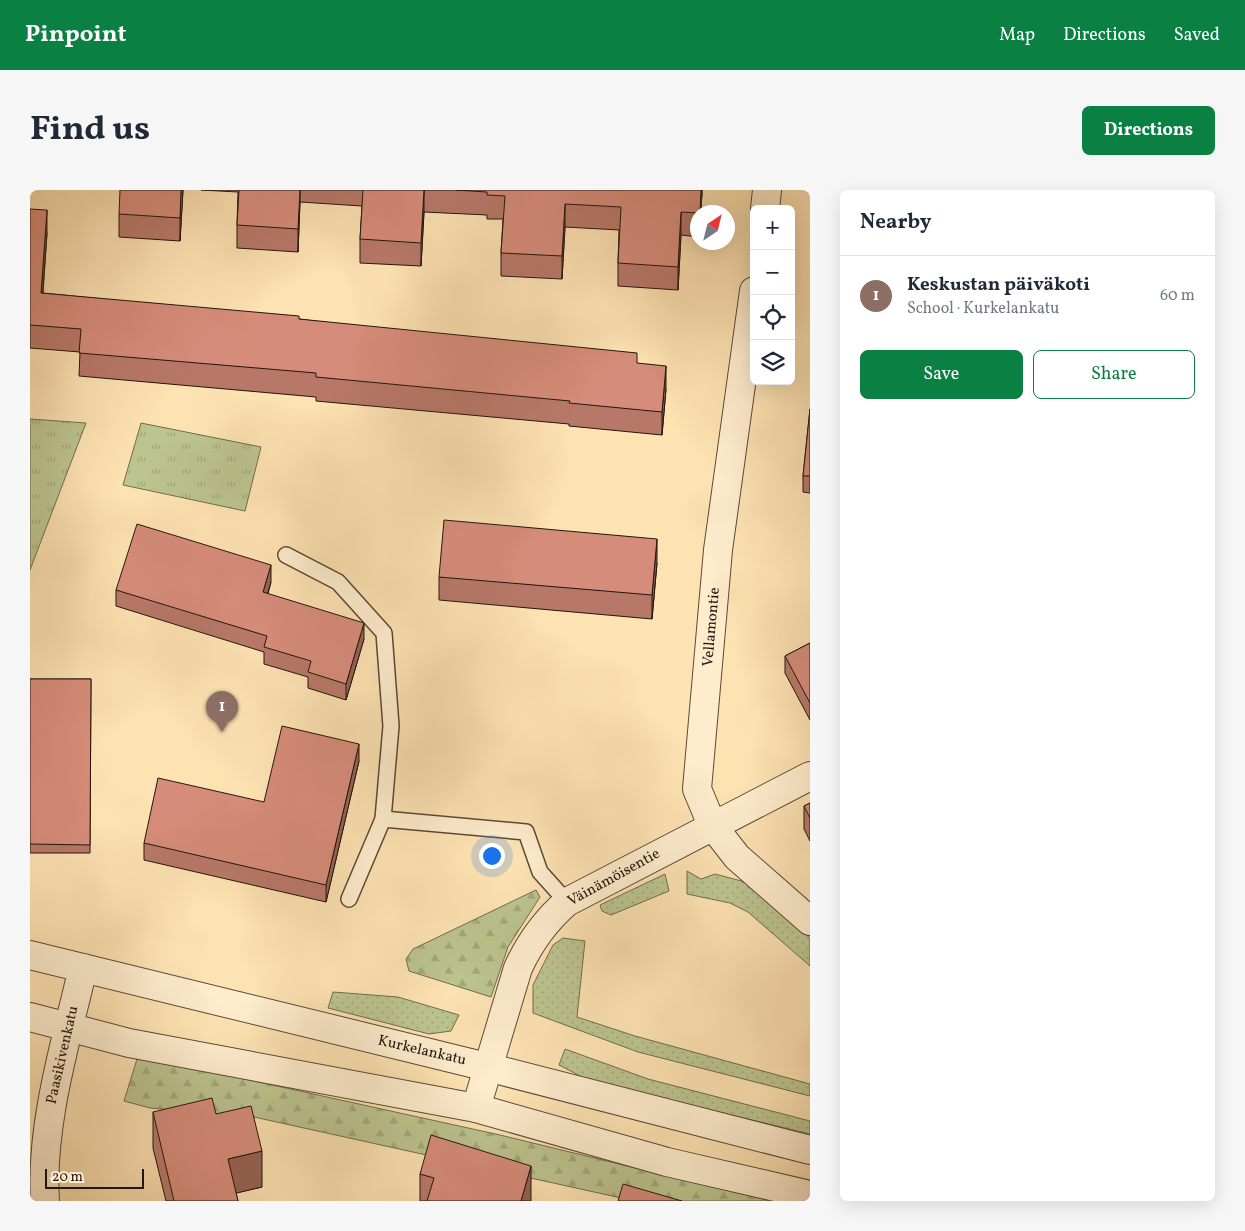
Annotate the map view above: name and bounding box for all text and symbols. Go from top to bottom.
text: Pinpoint [25,18,127,52]
text: Map [999,23,1035,48]
text: Directions [1063,23,1146,48]
text: Saved [1174,23,1220,48]
text: Find us [30,106,150,154]
button: Directions [1082,106,1215,155]
north arrow [690,205,735,250]
map controls [750,205,795,385]
button: + [750,205,795,250]
text: Nearby [860,208,931,237]
button: − [750,250,795,295]
text: Keskustan päiväkoti [907,272,1090,298]
text: 1 [873,285,879,307]
text: 60 m [1160,285,1195,307]
button: locate [750,295,795,340]
text: School · Kurkelankatu [907,298,1059,320]
button: layers [750,340,795,385]
button: Save [860,350,1023,399]
button: Share [1033,350,1195,399]
street label: Vellamontie [698,586,726,668]
pin: 1 [206,691,238,732]
your location [479,843,505,869]
street label: Väinämöisentie [564,844,664,912]
street label: Paasikivenkatu [41,1004,85,1106]
street label: Kurkelankatu [376,1031,468,1071]
scale bar [45,1166,144,1189]
text: 20 m [52,1168,83,1187]

